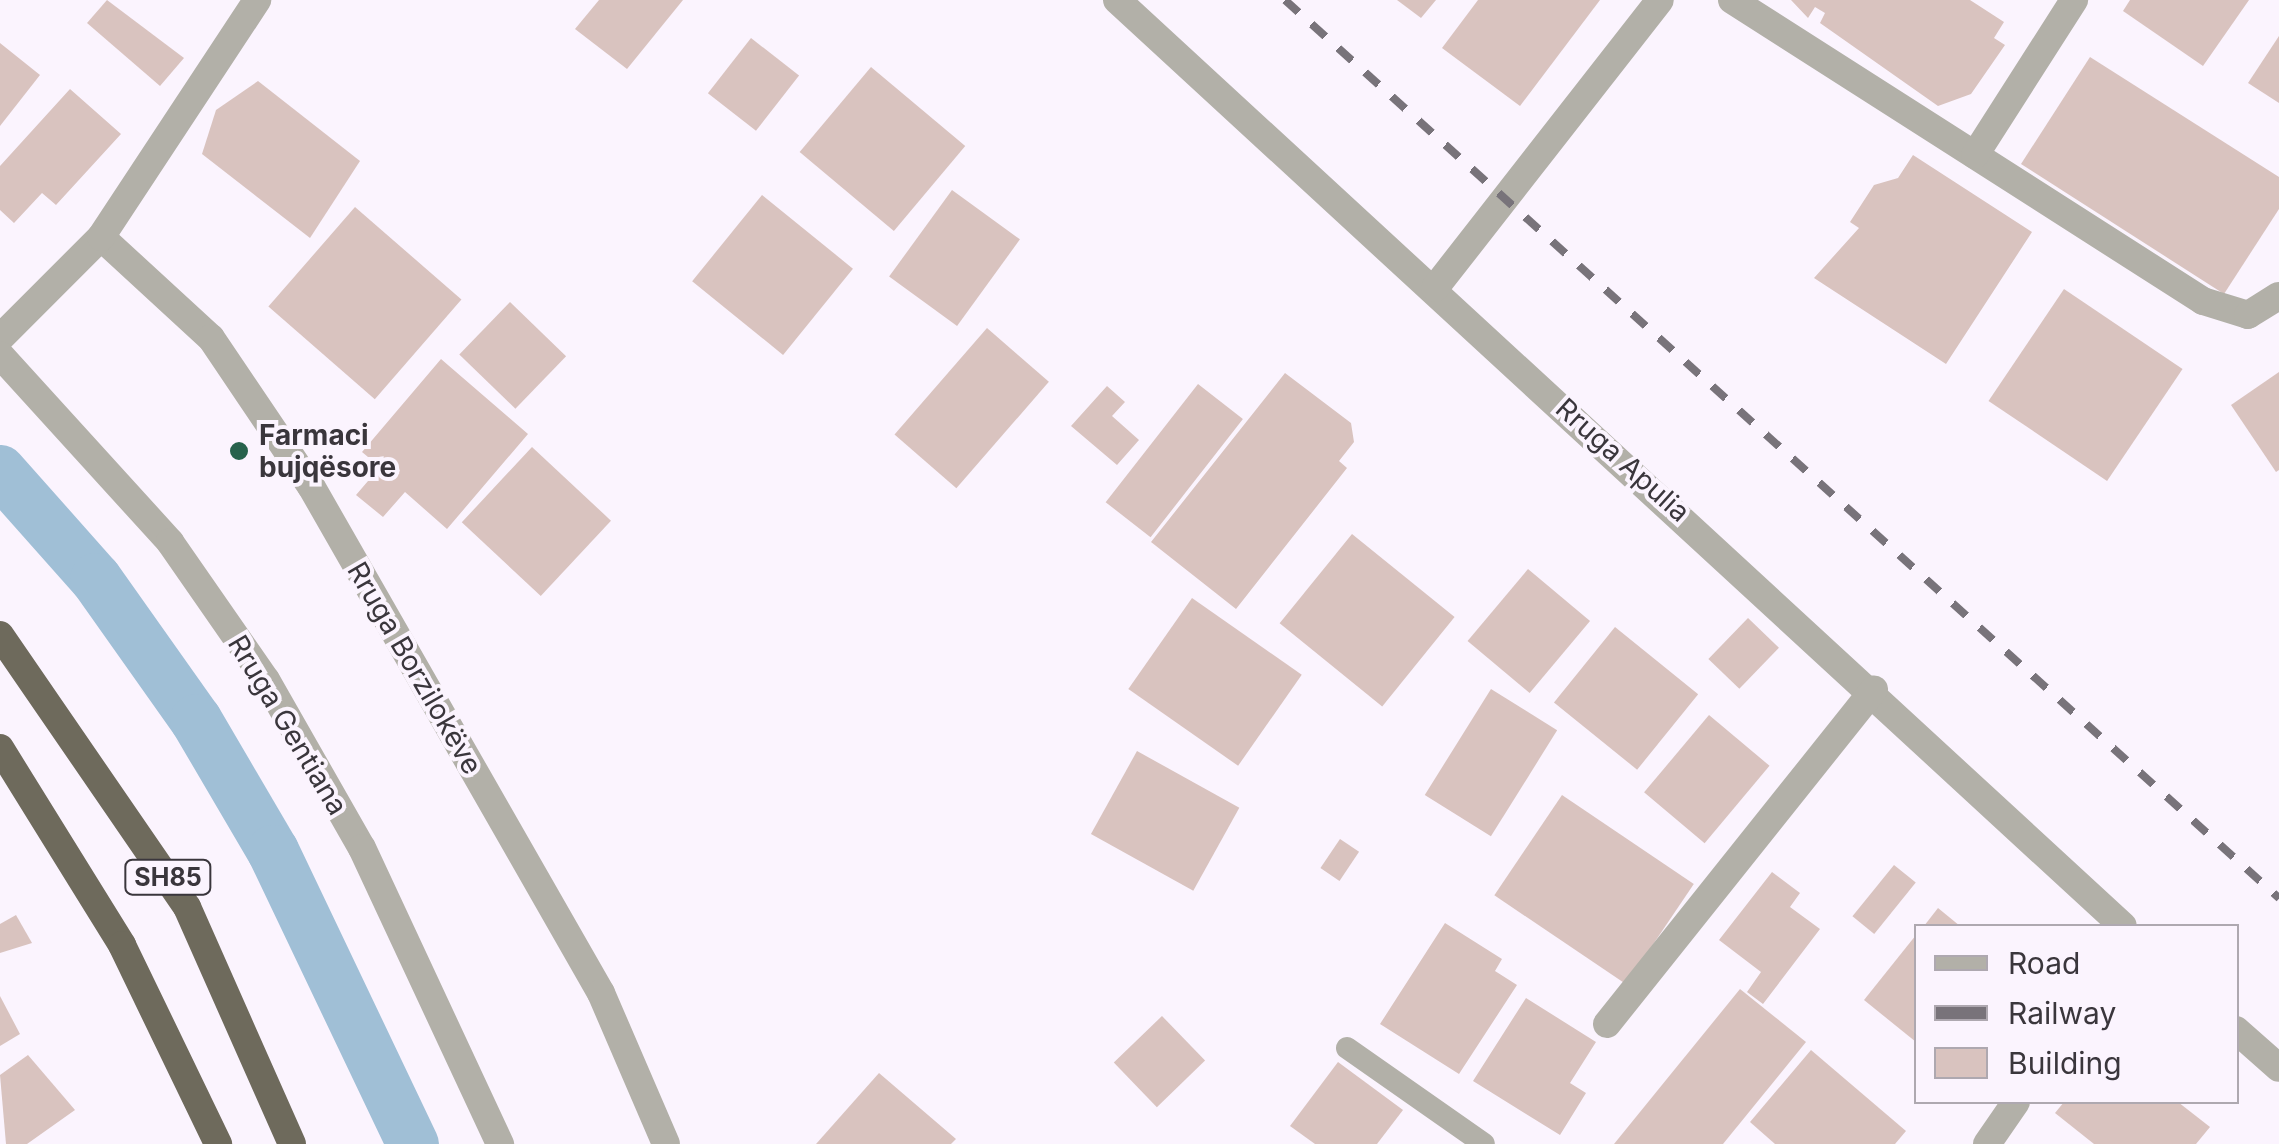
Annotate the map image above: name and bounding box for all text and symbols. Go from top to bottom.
street label: Rruga Apulia [1549,391,1697,529]
place label: Farmaci bujqësore [259,418,396,484]
marker: Farmaci bujqësore [228,440,250,462]
street label: Rruga Borzilokëve [341,556,489,780]
street label: Rruga Gentiana [221,629,355,821]
road number: SH85 [123,857,213,897]
legend [1914,924,2239,1104]
text: Road [2008,945,2080,981]
text: Railway [2008,995,2116,1031]
text: Building [2008,1045,2122,1081]

